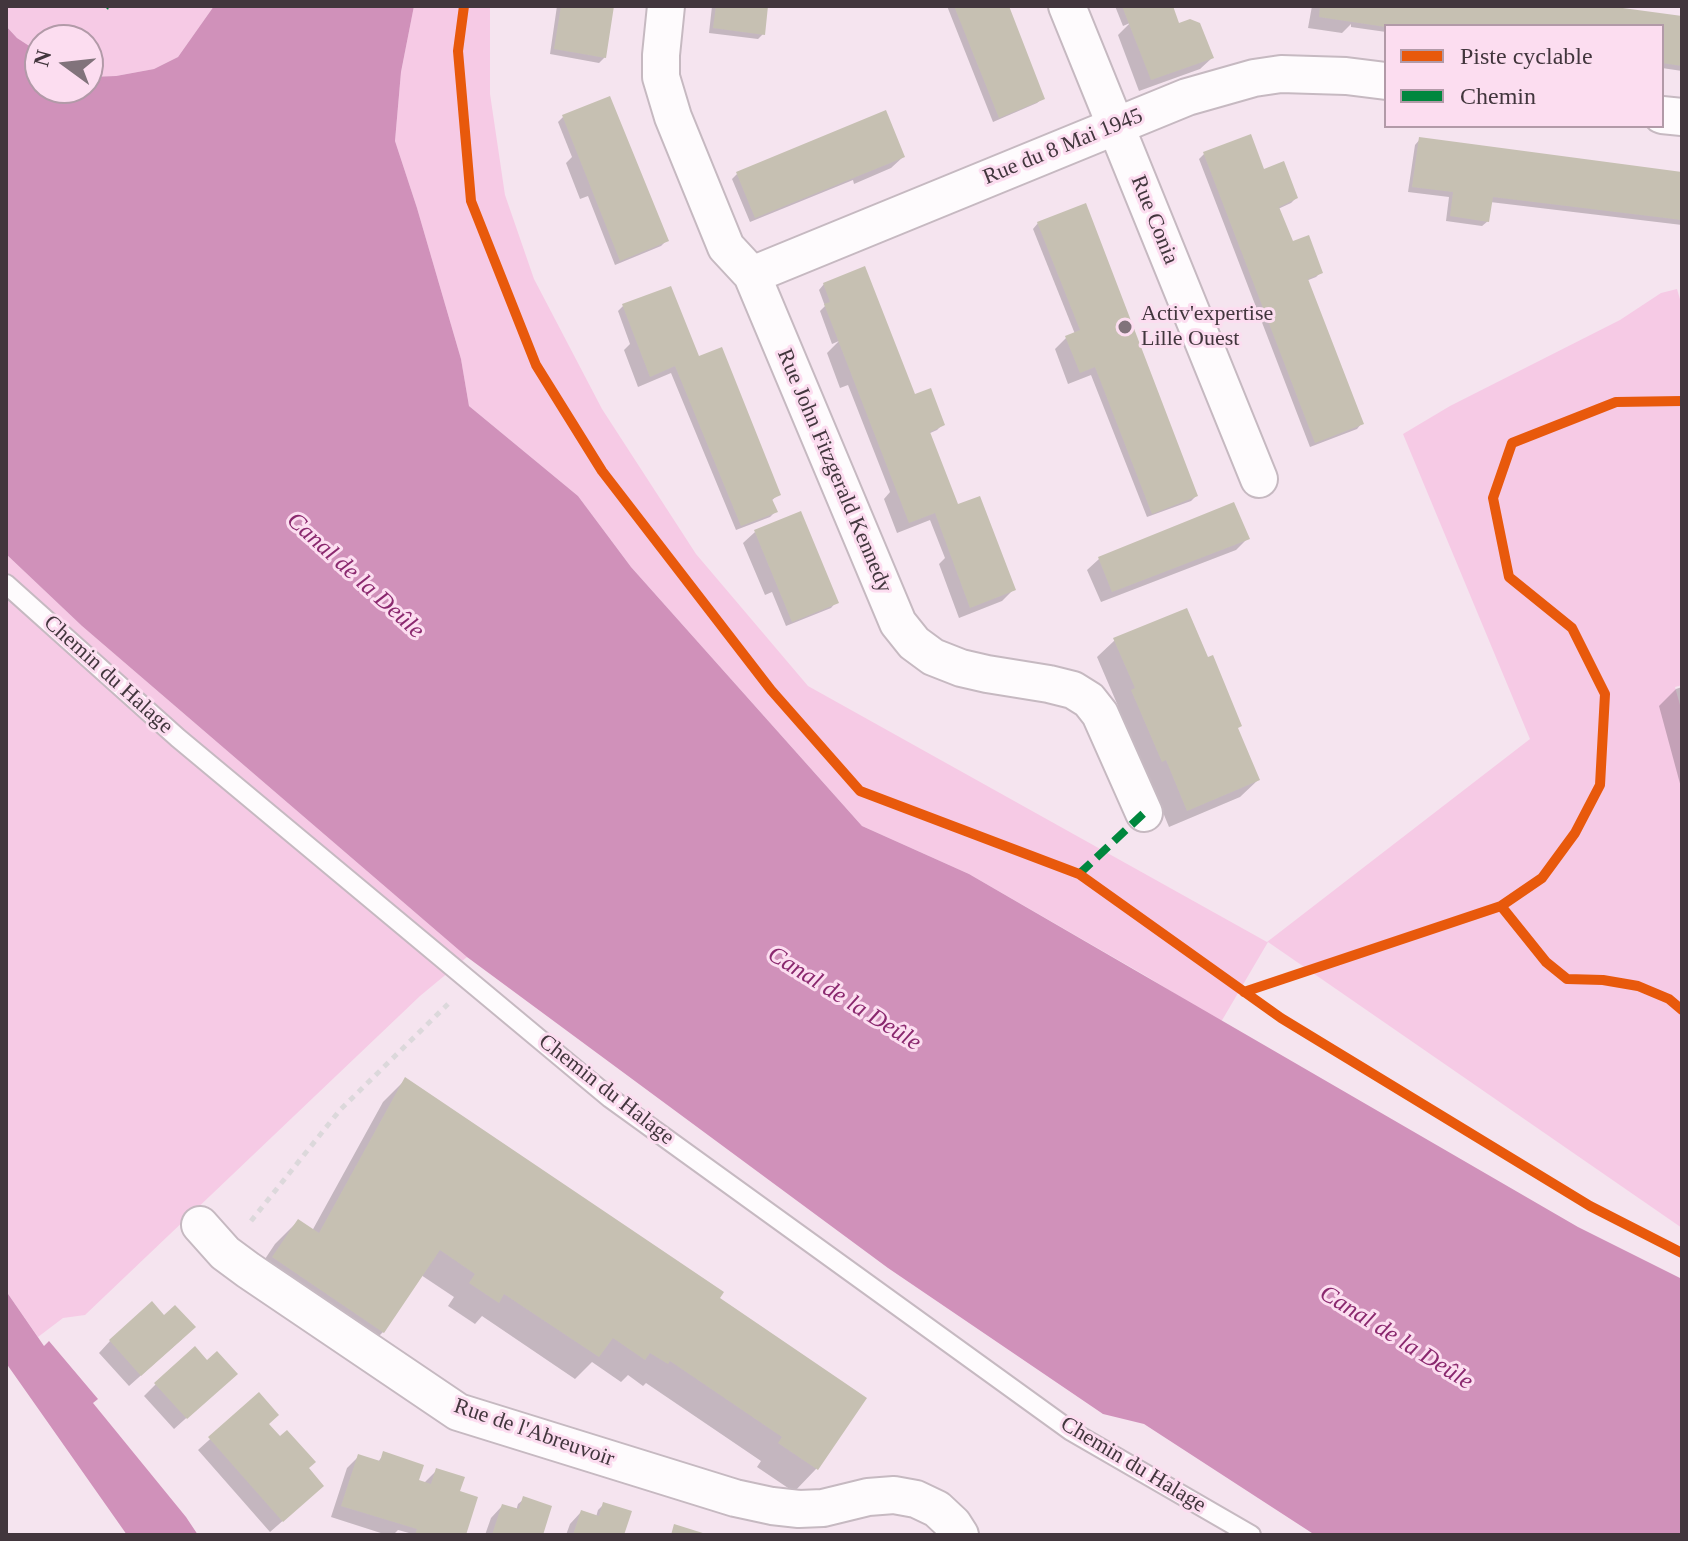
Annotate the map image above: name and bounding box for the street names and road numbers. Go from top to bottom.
street label: Rue du 8 Mai 1945 [979,103,1147,191]
street label: Rue Conia [1124,172,1184,268]
street label: Rue John Fitzgerald Kennedy [771,345,897,597]
street label: Chemin du Halage [38,610,178,740]
street label: Chemin du Halage [533,1029,679,1151]
street label: Rue de l'Abreuvoir [450,1393,618,1473]
street label: Chemin du Halage [1056,1411,1210,1519]

